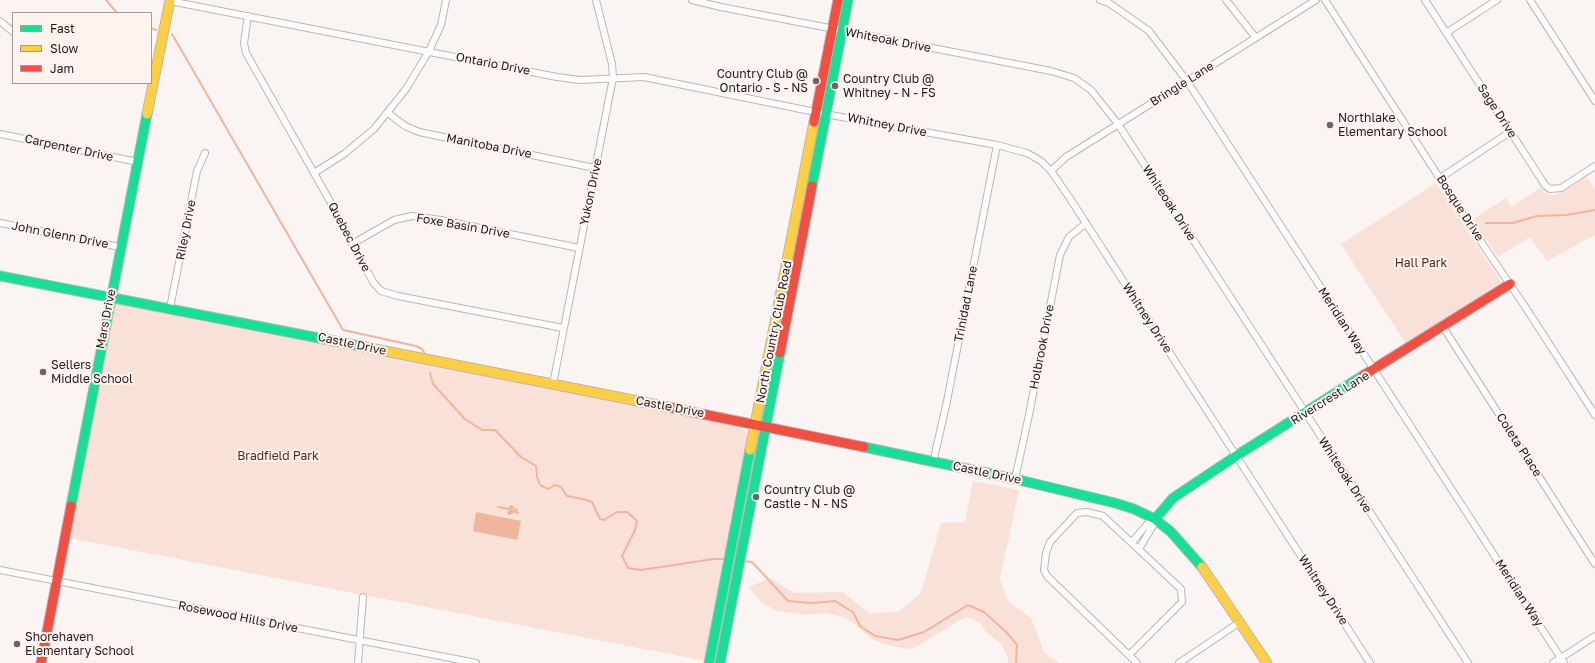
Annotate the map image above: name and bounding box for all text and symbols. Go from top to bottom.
legend [12,12,152,84]
text: Fast [50,21,75,36]
street label: Whiteoak Drive [844,25,932,55]
text: Slow [50,41,78,56]
street label: Ontario Drive [455,50,531,78]
street label: Bringle Lane [1147,59,1217,109]
text: Jam [50,61,74,76]
place label: Country Club @ Ontario - S - NS [717,67,808,95]
place label: Country Club @ Whitney - N - FS [843,72,936,100]
marker: Country Club @ Ontario - S - NS [811,76,821,86]
marker: Country Club @ Whitney - N - FS [830,81,840,91]
street label: Sage Drive [1474,81,1520,141]
street label: Whitney Drive [846,110,928,140]
place label: Northlake Elementary School [1338,111,1447,139]
marker: Northlake Elementary School [1325,120,1335,130]
street label: Manitoba Drive [445,131,533,161]
street label: Carpenter Drive [23,132,115,164]
street label: Yukon Drive [577,157,605,227]
street label: Whiteoak Drive [1139,162,1199,244]
street label: Bosque Drive [1433,172,1487,244]
street label: Riley Drive [173,199,199,261]
street label: Quebec Drive [325,200,373,274]
street label: Foxe Basin Drive [415,211,511,241]
street label: John Glenn Drive [10,219,110,251]
park label: Hall Park [1395,256,1447,270]
street label: North Country Club Road [753,260,795,404]
street label: Trinidad Lane [952,265,980,343]
street label: Whitney Drive [1119,280,1175,356]
street label: Meridian Way [1315,285,1369,357]
street label: Mars Drive [93,288,119,350]
street label: Holbrook Drive [1027,303,1057,391]
street label: Castle Drive [317,330,387,358]
place label: Sellers Middle School [51,358,133,386]
marker: Sellers Middle School [38,367,48,377]
street label: Rivercrest Lane [1288,368,1372,428]
street label: Castle Drive [635,393,705,421]
street label: Coleta Place [1493,411,1545,479]
street label: Whiteoak Drive [1315,434,1375,516]
park label: Bradfield Park [237,449,319,463]
street label: Castle Drive [952,459,1022,487]
place label: Country Club @ Castle - N - NS [764,483,855,511]
marker: Country Club @ Castle - N - NS [751,492,761,502]
street label: Whitney Drive [1295,552,1351,628]
street label: Meridian Way [1492,557,1546,629]
street label: Rosewood Hills Drive [177,598,299,636]
place label: Shorehaven Elementary School [25,630,134,658]
marker: Shorehaven Elementary School [12,639,22,649]

